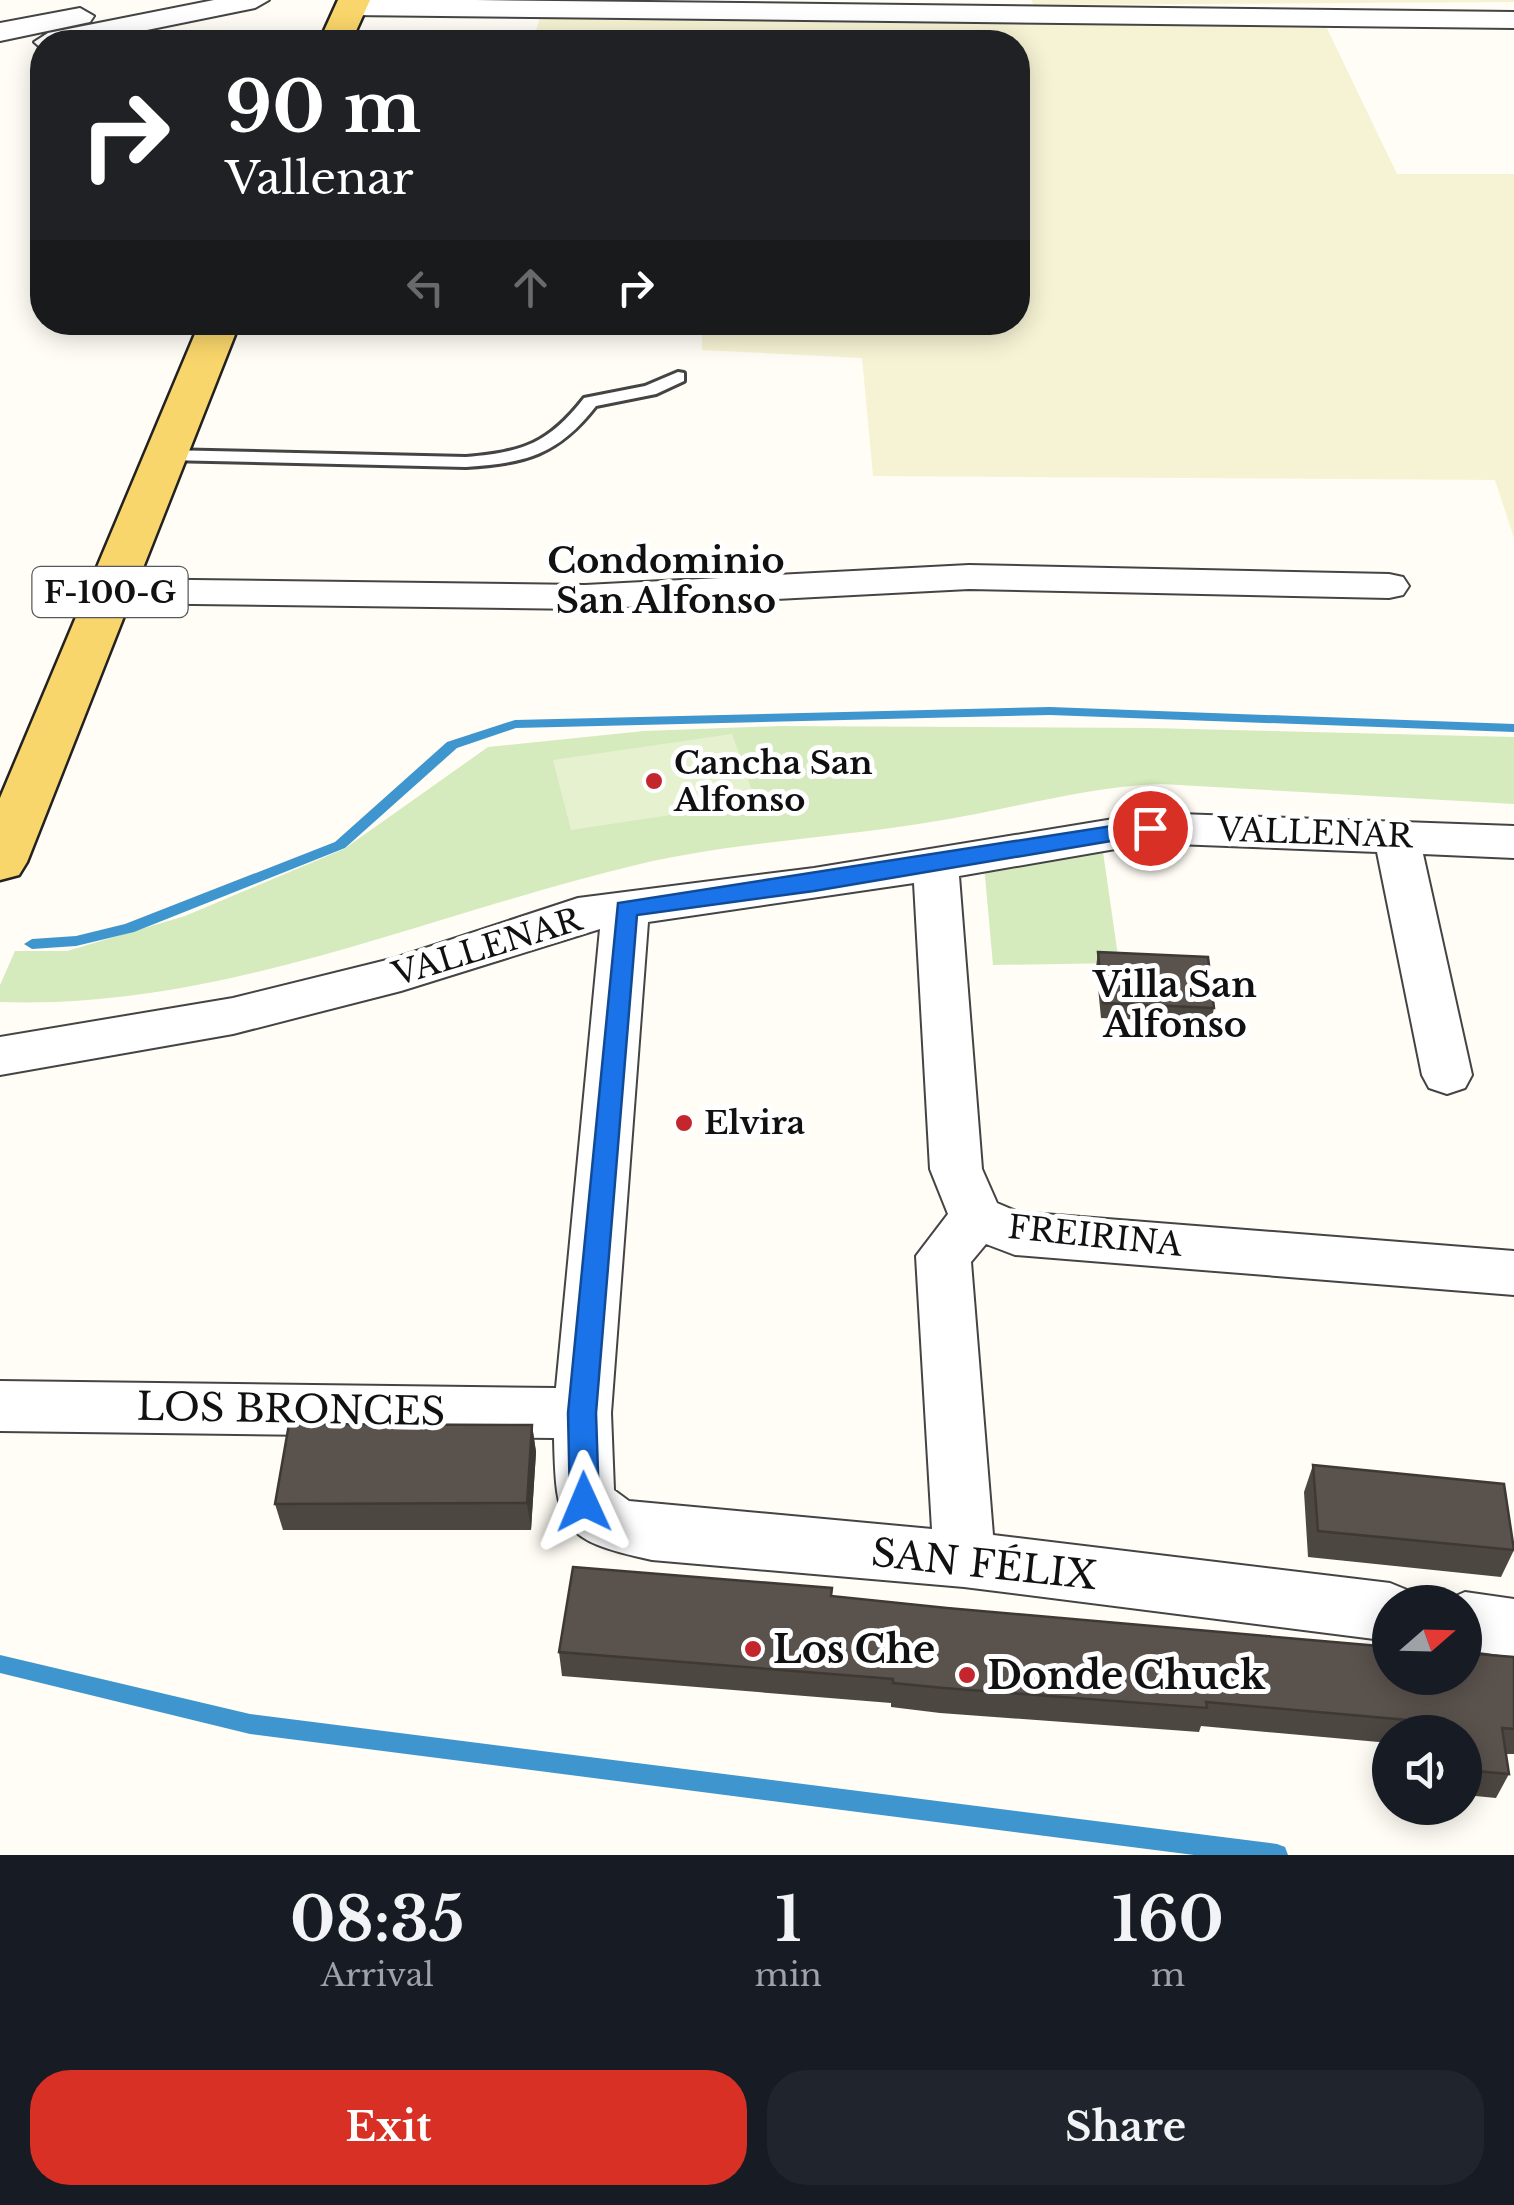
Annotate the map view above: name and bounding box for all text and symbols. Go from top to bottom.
text: 90 m [225,64,421,151]
icon: right [60,70,190,200]
text: Vallenar [225,150,413,206]
icon: left [398,260,453,315]
icon: ahead [503,260,558,315]
icon: right [608,260,663,315]
district label: Condominio San Alfonso [547,539,785,622]
road number: F-100-G [32,567,188,617]
place label: Cancha San Alfonso [673,743,873,820]
marker: Cancha San Alfonso [643,770,665,792]
pin [1108,786,1193,871]
icon: arrive [1123,801,1178,856]
street label: VALLENAR [1216,810,1415,856]
street label: VALLENAR [387,899,588,995]
district label: Villa San Alfonso [1091,963,1257,1046]
place label: Elvira [704,1103,805,1143]
marker: Elvira [673,1112,695,1134]
street label: FREIRINA [1006,1207,1185,1265]
street label: LOS BRONCES [136,1383,446,1435]
position arrow [532,1450,636,1554]
street label: SAN FÉLIX [869,1528,1100,1599]
north arrow [1372,1585,1482,1695]
map controls [1372,1585,1482,1825]
place label: Los Che [773,1626,935,1673]
marker: Los Che [742,1638,764,1660]
place label: Donde Chuck [987,1652,1266,1699]
marker: Donde Chuck [956,1664,978,1686]
button: sound [1372,1715,1482,1825]
text: 08:35 [290,1883,464,1957]
text: 1 [775,1883,801,1957]
text: 160 [1112,1883,1224,1957]
text: Arrival [321,1955,434,1995]
text: min [755,1955,822,1995]
text: m [1151,1955,1185,1995]
button: Exit [30,2070,747,2185]
button: Share [767,2070,1484,2185]

